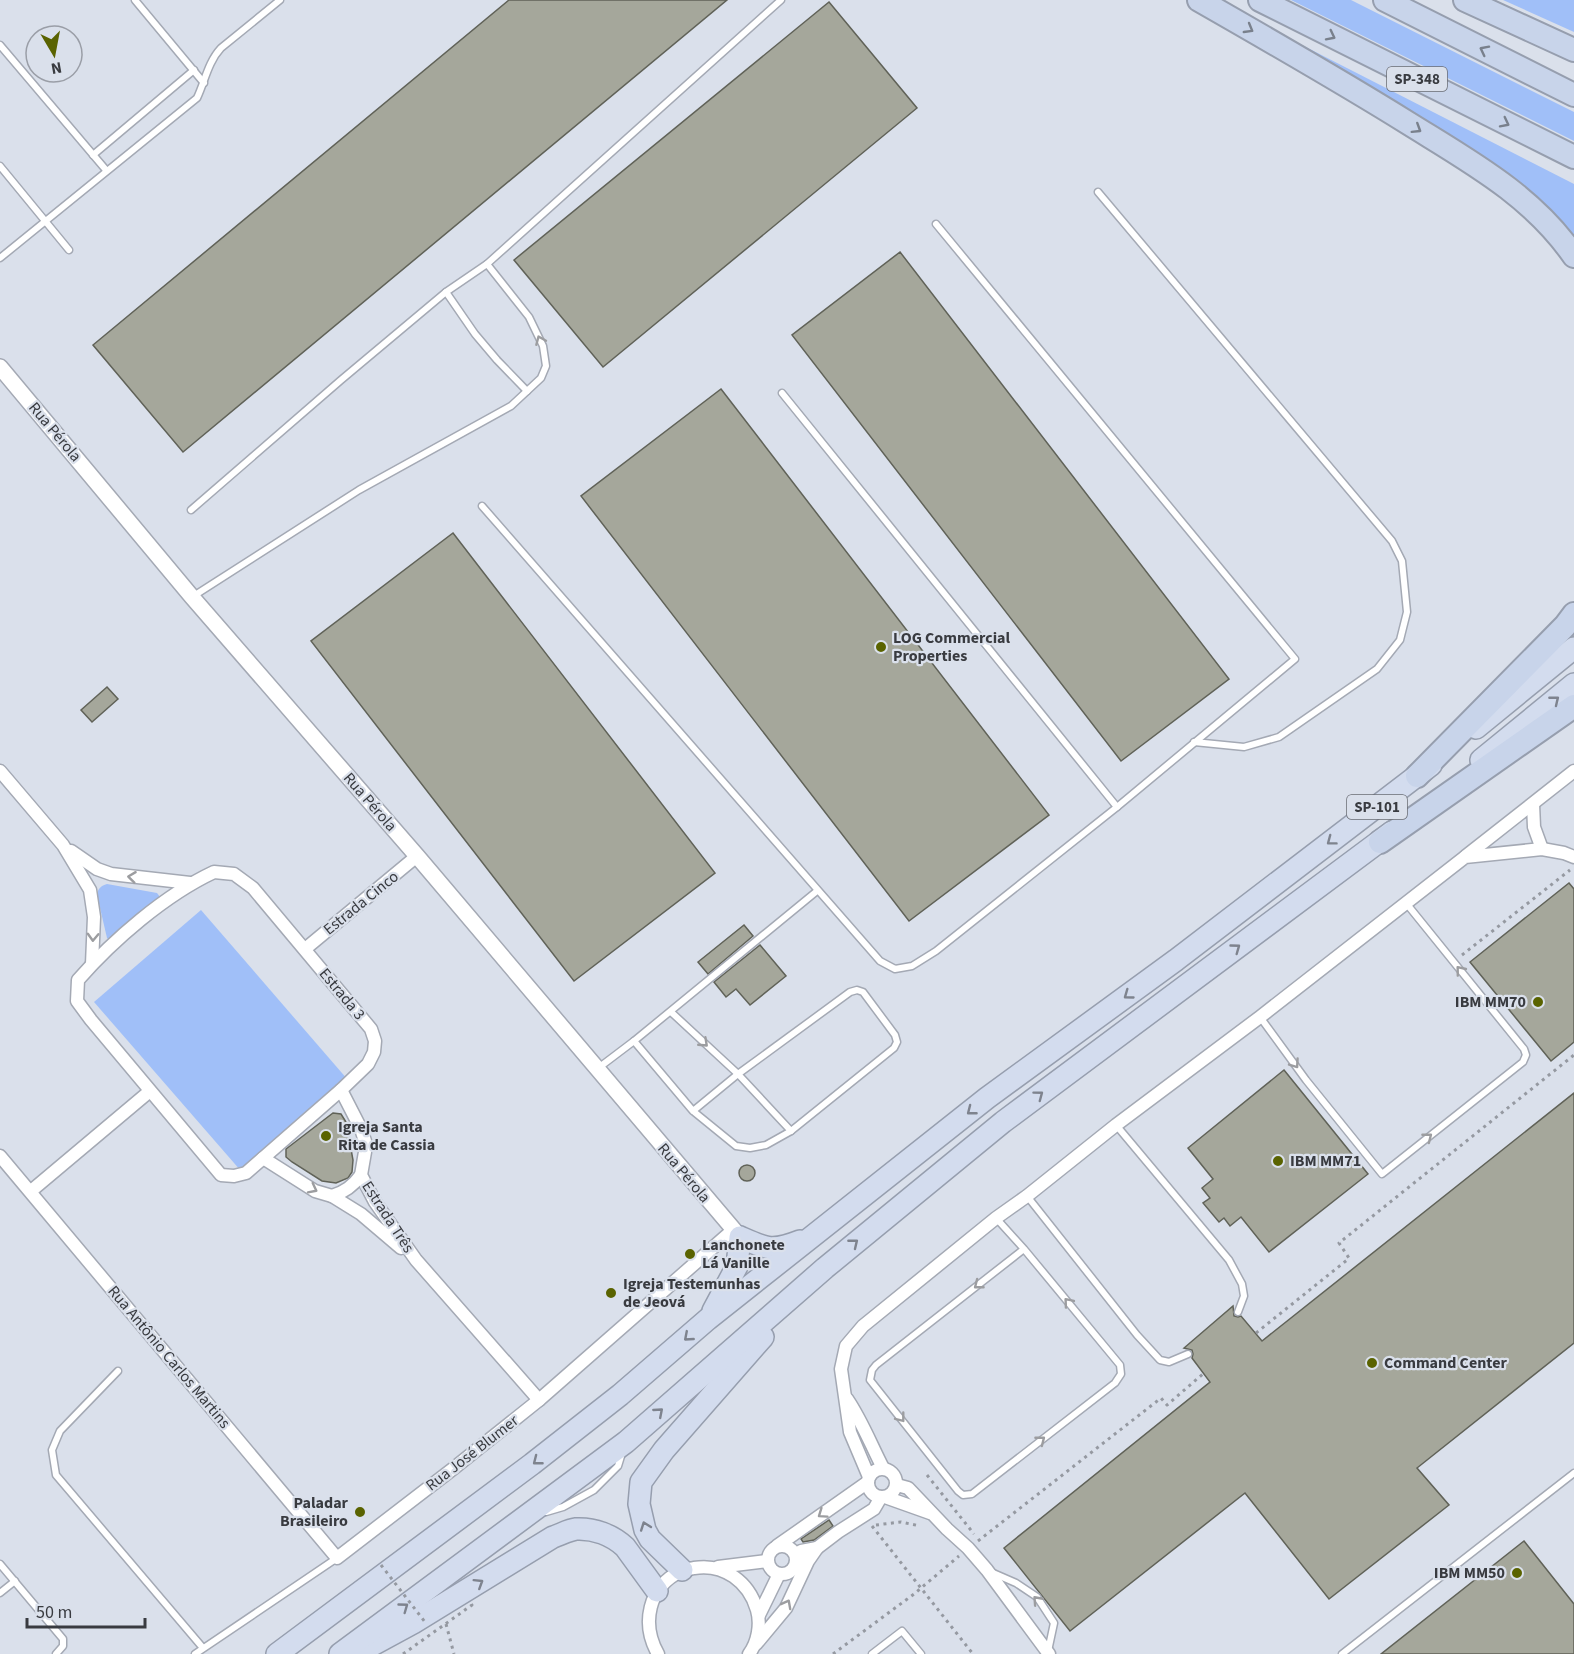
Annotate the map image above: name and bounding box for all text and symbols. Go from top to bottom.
one-way arrow [1243,22,1253,34]
north arrow [24,24,84,84]
one-way arrow [1324,28,1335,40]
one-way arrow [1480,46,1491,57]
text: N [49,56,64,80]
road number: SP-348 [1387,67,1447,91]
one-way arrow [1499,115,1510,127]
one-way arrow [1411,121,1421,133]
one-way arrow [535,336,547,347]
street label: Rua Pérola [23,397,87,467]
place label: LOG Commercial Properties [893,627,1011,667]
marker: LOG Commercial Properties [874,640,888,654]
one-way arrow [1548,696,1559,707]
street label: Rua Pérola [338,768,402,836]
road number: SP-101 [1347,795,1407,819]
one-way arrow [1327,834,1338,845]
street label: Estrada Cinco [319,866,403,940]
one-way arrow [128,871,137,884]
one-way arrow [87,933,100,942]
one-way arrow [1229,945,1240,956]
street label: Estrada 3 [314,963,370,1025]
one-way arrow [1457,966,1468,977]
one-way arrow [1124,988,1135,999]
place label: IBM MM70 [1455,991,1526,1013]
marker: IBM MM70 [1531,995,1545,1009]
one-way arrow [697,1035,708,1046]
one-way arrow [1288,1058,1299,1069]
one-way arrow [1033,1091,1044,1102]
one-way arrow [967,1103,978,1114]
place label: Igreja Santa Rita de Cassia [338,1116,435,1156]
marker: Igreja Santa Rita de Cassia [319,1129,333,1143]
one-way arrow [1421,1134,1432,1145]
street label: Rua Pérola [652,1138,716,1208]
place label: IBM MM71 [1290,1150,1361,1172]
marker: IBM MM71 [1271,1154,1285,1168]
street label: Estrada Três [357,1177,420,1257]
one-way arrow [307,1181,318,1193]
place label: Lanchonete Lá Vanille [702,1234,785,1274]
one-way arrow [848,1240,859,1251]
marker: Lanchonete Lá Vanille [683,1247,697,1261]
place label: Igreja Testemunhas de Jeová [623,1273,760,1313]
one-way arrow [974,1277,985,1288]
street label: Rua Antônio Carlos Martins [103,1281,236,1433]
marker: Igreja Testemunhas de Jeová [604,1286,618,1300]
one-way arrow [1065,1298,1076,1309]
one-way arrow [684,1330,694,1341]
place label: Command Center [1384,1352,1507,1374]
marker: Command Center [1365,1356,1379,1370]
one-way arrow [653,1408,663,1419]
street label: Rua José Blumer [421,1410,523,1496]
one-way arrow [893,1412,904,1423]
one-way arrow [1034,1437,1045,1448]
one-way arrow [533,1453,544,1464]
place label: Paladar Brasileiro [280,1492,349,1532]
marker: Paladar Brasileiro [353,1505,367,1519]
one-way arrow [818,1506,829,1517]
one-way arrow [640,1521,653,1532]
place label: IBM MM50 [1434,1562,1505,1584]
marker: IBM MM50 [1510,1566,1524,1580]
one-way arrow [473,1578,483,1590]
scale bar [27,1591,146,1629]
one-way arrow [1033,1596,1044,1606]
one-way arrow [780,1599,791,1610]
text: 50 m [36,1600,72,1625]
one-way arrow [398,1603,409,1614]

